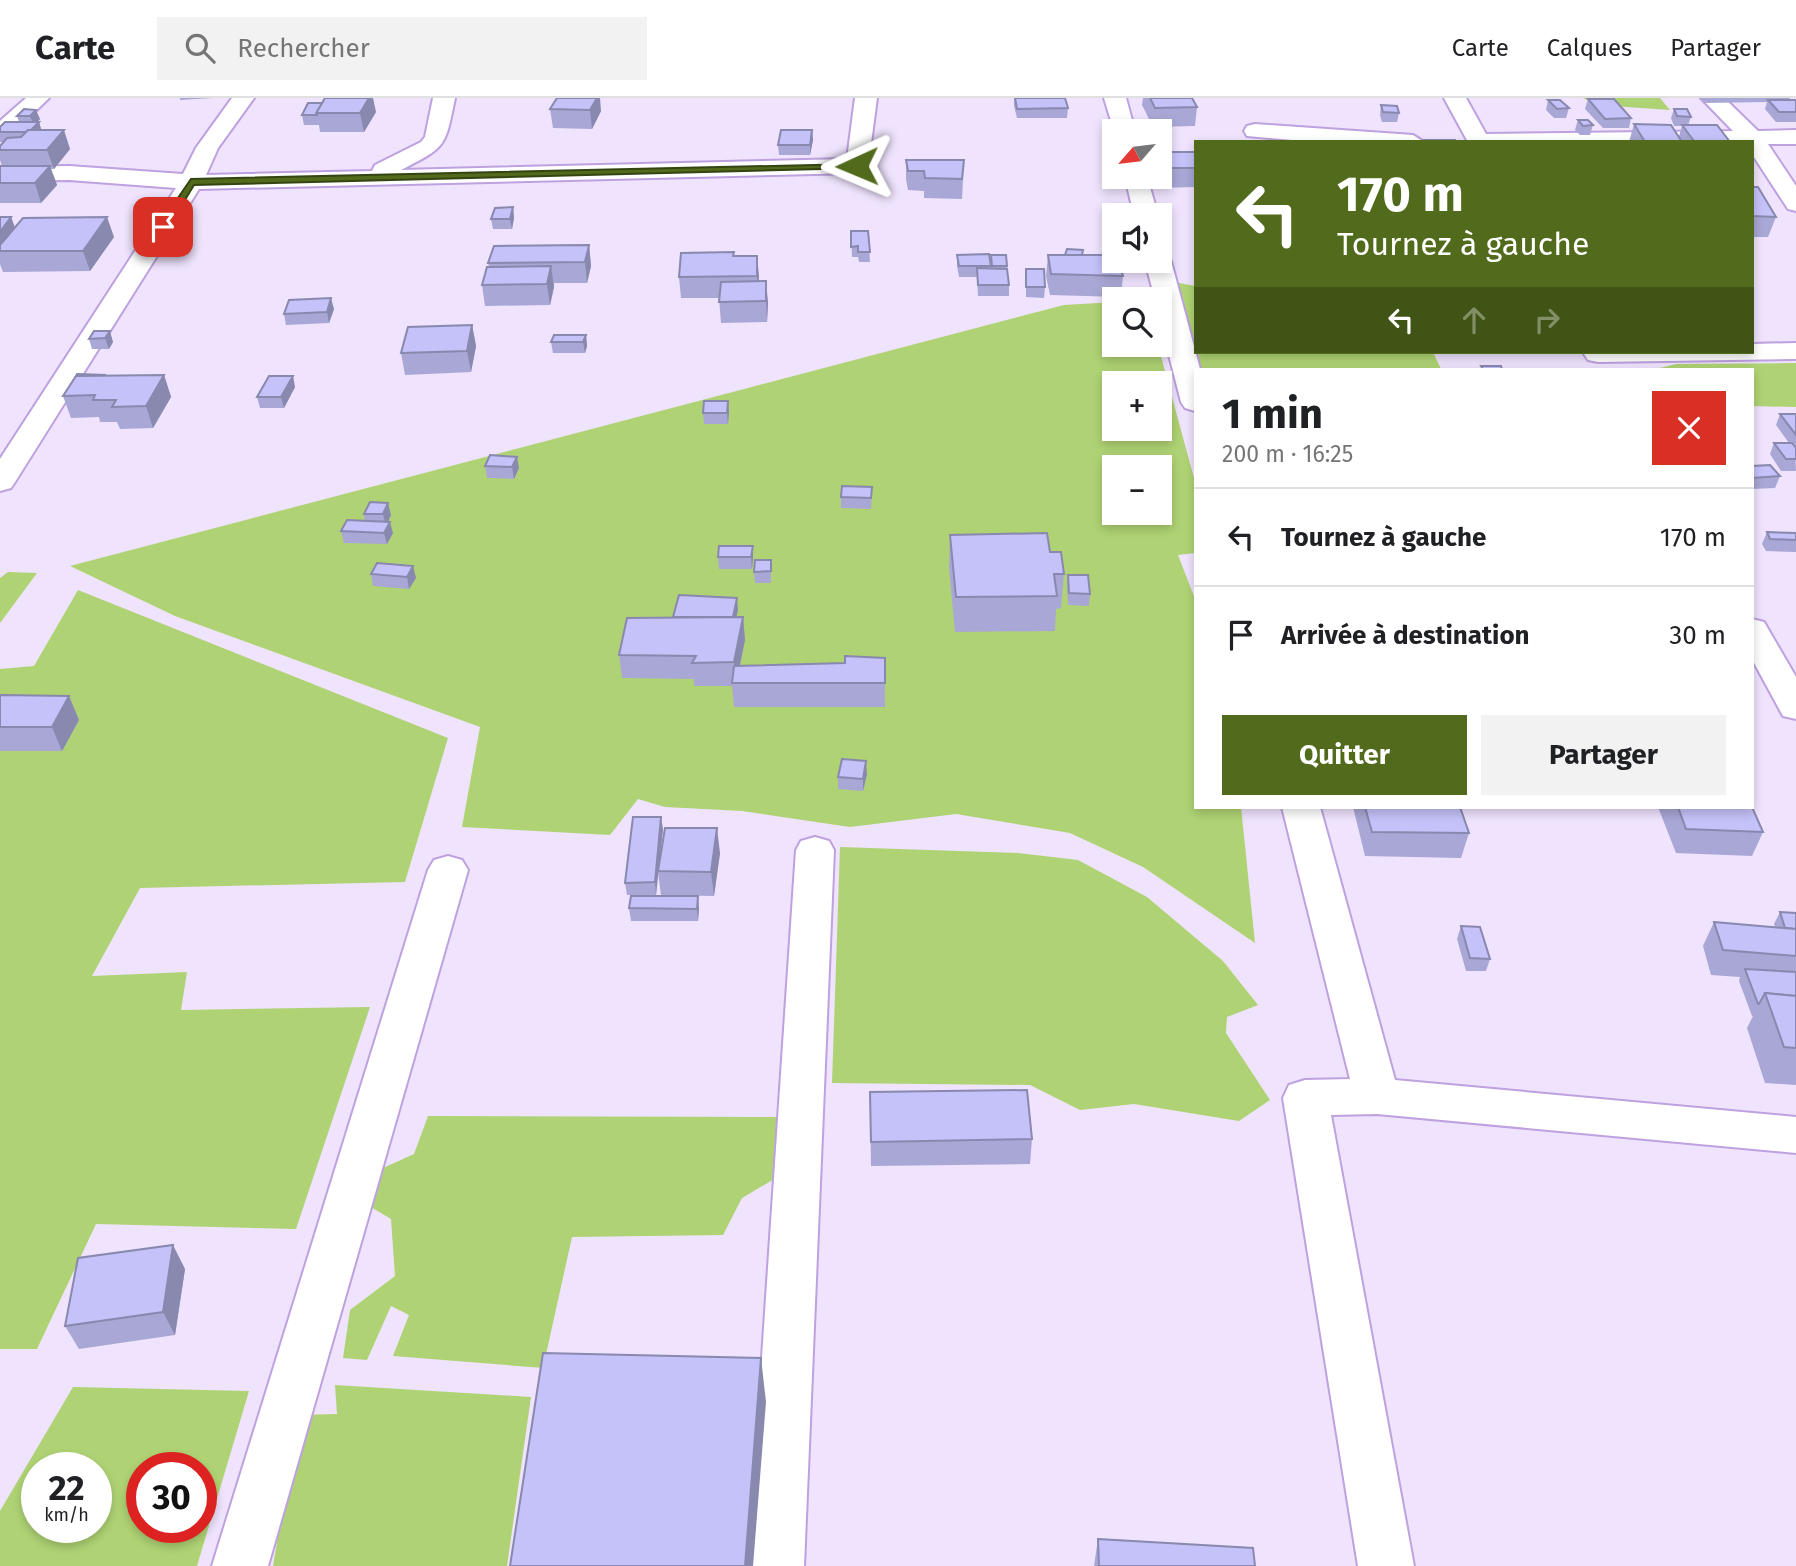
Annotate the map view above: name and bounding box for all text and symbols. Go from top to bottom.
search box [157,17,647,80]
text: Carte [35,28,115,68]
icon: search [181,29,219,67]
text: Rechercher [237,33,370,64]
text: Carte [1452,34,1509,62]
text: Calques [1547,34,1632,62]
text: Partager [1670,34,1761,62]
north arrow [1102,119,1172,189]
map controls [1102,119,1172,525]
position arrow [820,129,894,203]
text: 170 m [1337,165,1464,224]
icon: left [1222,168,1313,259]
pin [133,197,193,257]
button: sound [1102,203,1172,273]
icon: arrive [144,208,182,246]
text: Tournez à gauche [1337,225,1589,263]
button: search [1102,287,1172,357]
icon: left [1382,301,1420,339]
icon: ahead [1455,301,1493,339]
icon: right [1528,301,1566,339]
button: + [1102,371,1172,441]
text: 1 min [1222,389,1323,439]
button: close [1652,391,1726,465]
text: 200 m · 16:25 [1222,440,1353,468]
button: − [1102,455,1172,525]
icon: left [1222,518,1260,556]
text: Tournez à gauche [1281,522,1486,553]
text: 170 m [1660,522,1726,553]
icon: arrive [1222,616,1260,654]
text: Arrivée à destination [1281,620,1530,651]
text: 30 m [1669,620,1726,651]
button: Quitter [1222,715,1467,795]
button: Partager [1481,715,1726,795]
speed limit sign: 30 [126,1452,217,1543]
text: 22 [48,1467,85,1509]
text: km/h [44,1504,89,1526]

